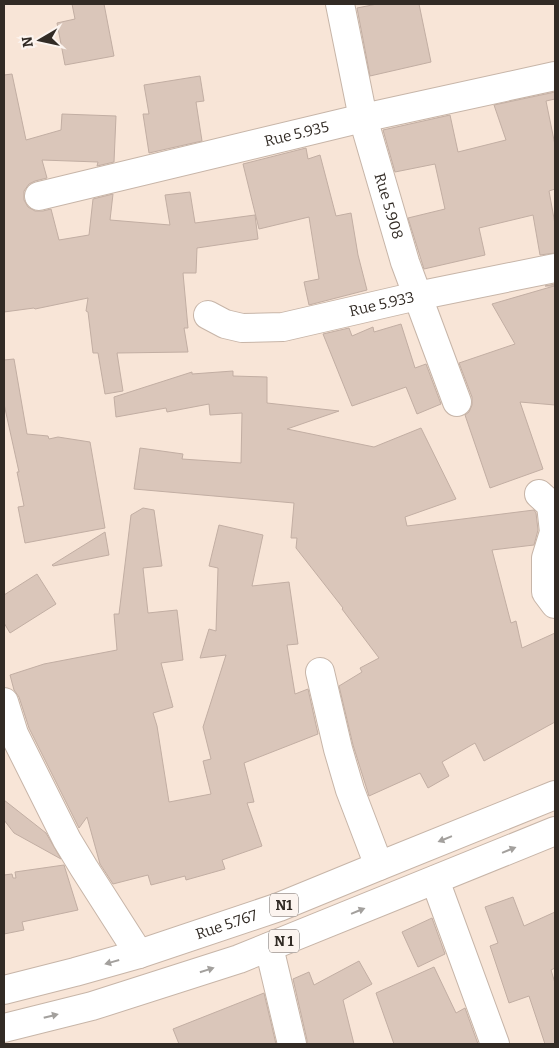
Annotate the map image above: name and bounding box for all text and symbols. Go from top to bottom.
north arrow [15,15,65,65]
text: N [18,35,37,49]
street label: Rue 5.935 [263,118,331,150]
street label: Rue 5.908 [370,171,407,241]
street label: Rue 5.933 [347,288,416,320]
one-way arrow [438,836,452,844]
one-way arrow [502,845,516,853]
road number: N1 [270,894,298,916]
street label: Rue 5.767 [193,906,260,943]
one-way arrow [351,907,366,915]
road number: N 1 [269,929,299,952]
one-way arrow [105,958,120,966]
one-way arrow [200,965,215,973]
one-way arrow [44,1012,59,1020]

